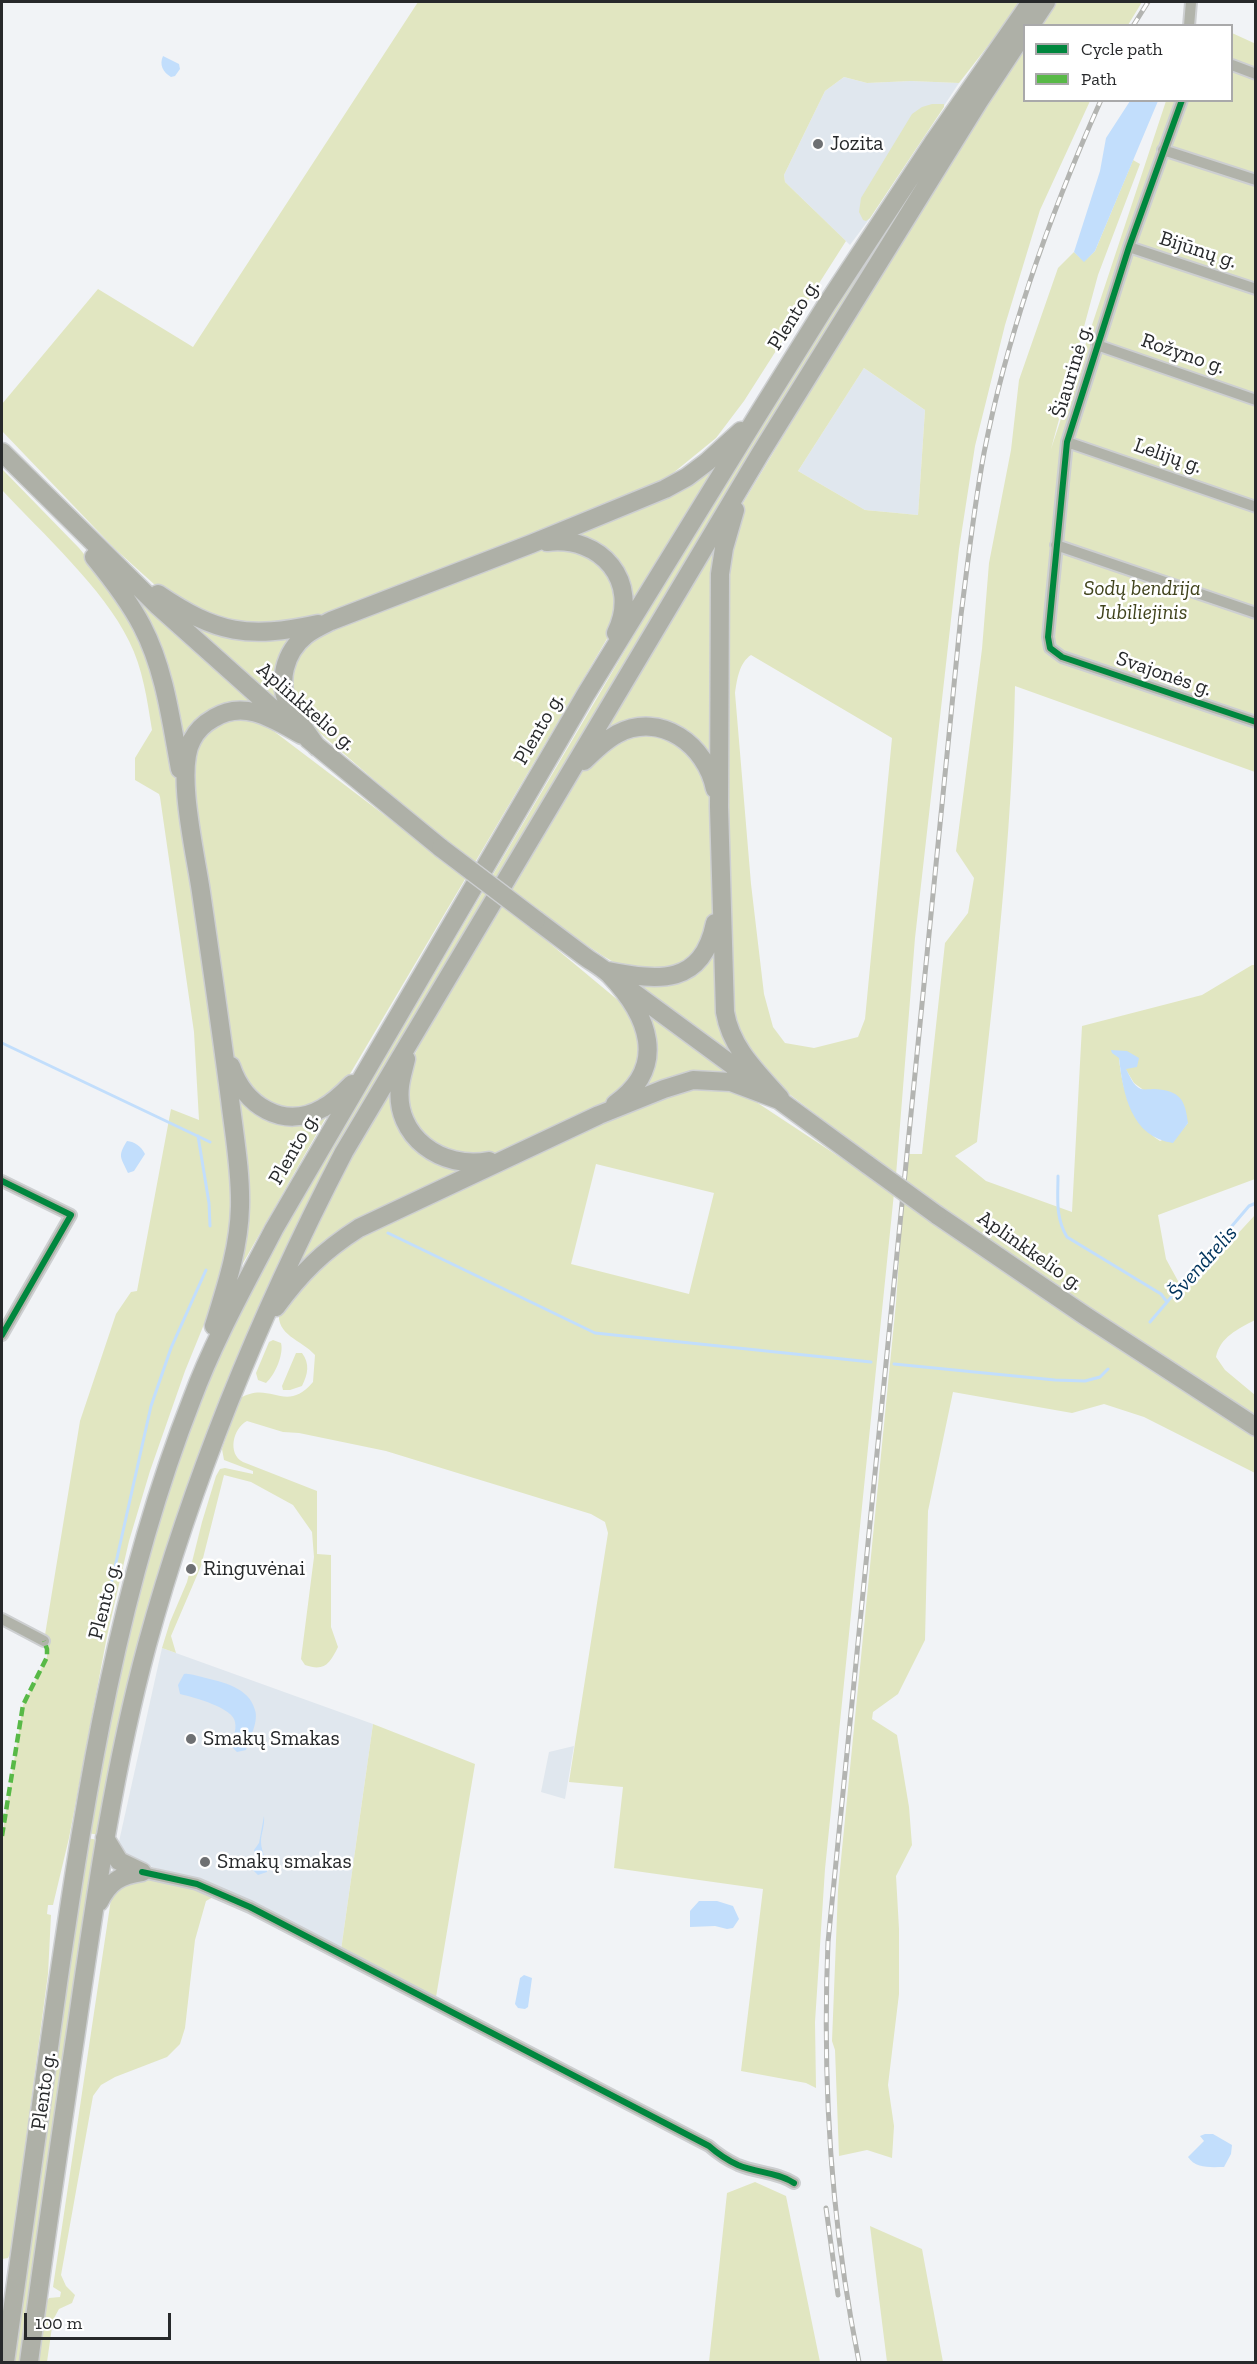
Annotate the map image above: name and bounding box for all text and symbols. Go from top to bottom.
legend [1023,24,1233,102]
text: Cycle path [1081,38,1163,60]
text: Path [1081,68,1117,90]
place label: Jozita [830,131,883,157]
marker: Jozita [811,137,825,151]
street label: Bijūnų g. [1156,226,1240,274]
street label: Plento g. [763,275,825,355]
street label: Šiaurinė g. [1046,321,1098,421]
street label: Rožyno g. [1138,328,1228,380]
street label: Lelijų g. [1131,433,1205,479]
park label: Sodų bendrija Jubiliejinis [1083,576,1201,626]
street label: Svajonės g. [1113,646,1215,702]
street label: Aplinkkelio g. [252,657,360,757]
street label: Plento g. [508,689,570,769]
street label: Plento g. [263,1109,325,1189]
street label: Aplinkkelio g. [973,1206,1087,1296]
water label: Švendrelis [1163,1220,1243,1306]
place label: Ringuvėnai [203,1556,305,1582]
street label: Plento g. [83,1560,127,1642]
marker: Ringuvėnai [184,1562,198,1576]
place label: Smakų Smakas [203,1726,340,1752]
marker: Smakų Smakas [184,1732,198,1746]
place label: Smakų smakas [217,1849,352,1875]
marker: Smakų smakas [198,1855,212,1869]
street label: Plento g. [26,2050,62,2132]
scale bar [27,2301,174,2339]
text: 100 m [35,2312,82,2334]

